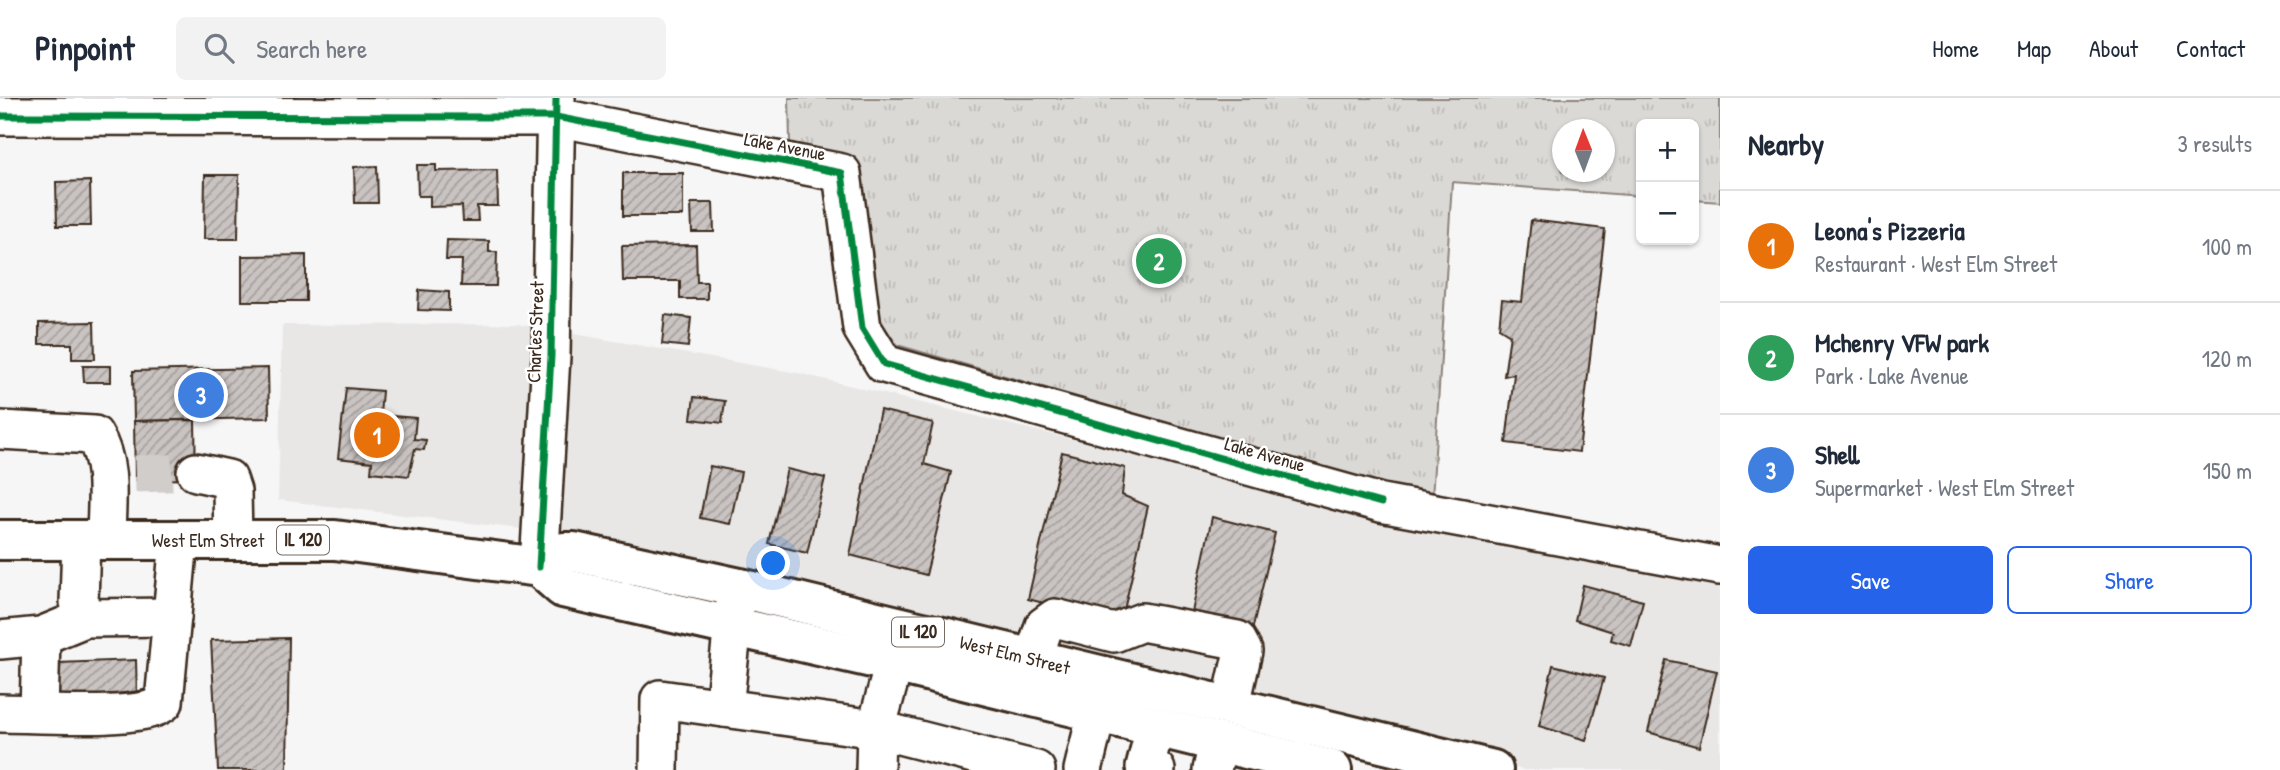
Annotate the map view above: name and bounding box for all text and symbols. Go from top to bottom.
search box [176,17,666,80]
text: Pinpoint [35,26,134,70]
icon: search [200,29,238,67]
text: Search here [256,31,367,66]
text: Home [1932,32,1979,64]
text: Map [2017,32,2051,64]
text: About [2089,32,2138,64]
text: Contact [2176,32,2245,64]
north arrow [1552,119,1615,182]
map controls [1636,119,1699,245]
button: + [1636,119,1699,182]
text: Nearby [1748,124,1824,164]
street label: Lake Avenue [742,125,828,167]
text: 3 results [2177,128,2252,159]
button: − [1636,182,1699,245]
text: Leona's Pizzeria [1815,213,1965,248]
text: 1 [1767,231,1775,262]
text: 100 m [2202,231,2252,262]
pin: 2 [1136,235,1182,287]
text: Restaurant · West Elm Street [1815,248,2057,279]
street label: Charles Street [520,280,550,383]
text: Mchenry VFW park [1815,325,1989,360]
text: 2 [1766,343,1776,374]
text: 120 m [2202,343,2252,374]
text: Park · Lake Avenue [1815,360,1969,391]
pin: 3 [178,369,224,421]
pin: 1 [354,409,400,461]
street label: Lake Avenue [1222,430,1309,478]
text: Shell [1815,437,1859,472]
text: 3 [1766,455,1776,486]
text: 150 m [2203,455,2252,486]
text: Supermarket · West Elm Street [1815,472,2074,503]
road number: IL 120 [277,526,329,555]
street label: West Elm Street [152,527,265,553]
your location [756,546,790,580]
button: Save [1748,546,1993,614]
button: Share [2007,546,2252,614]
road number: IL 120 [892,618,944,646]
street label: West Elm Street [957,629,1073,680]

